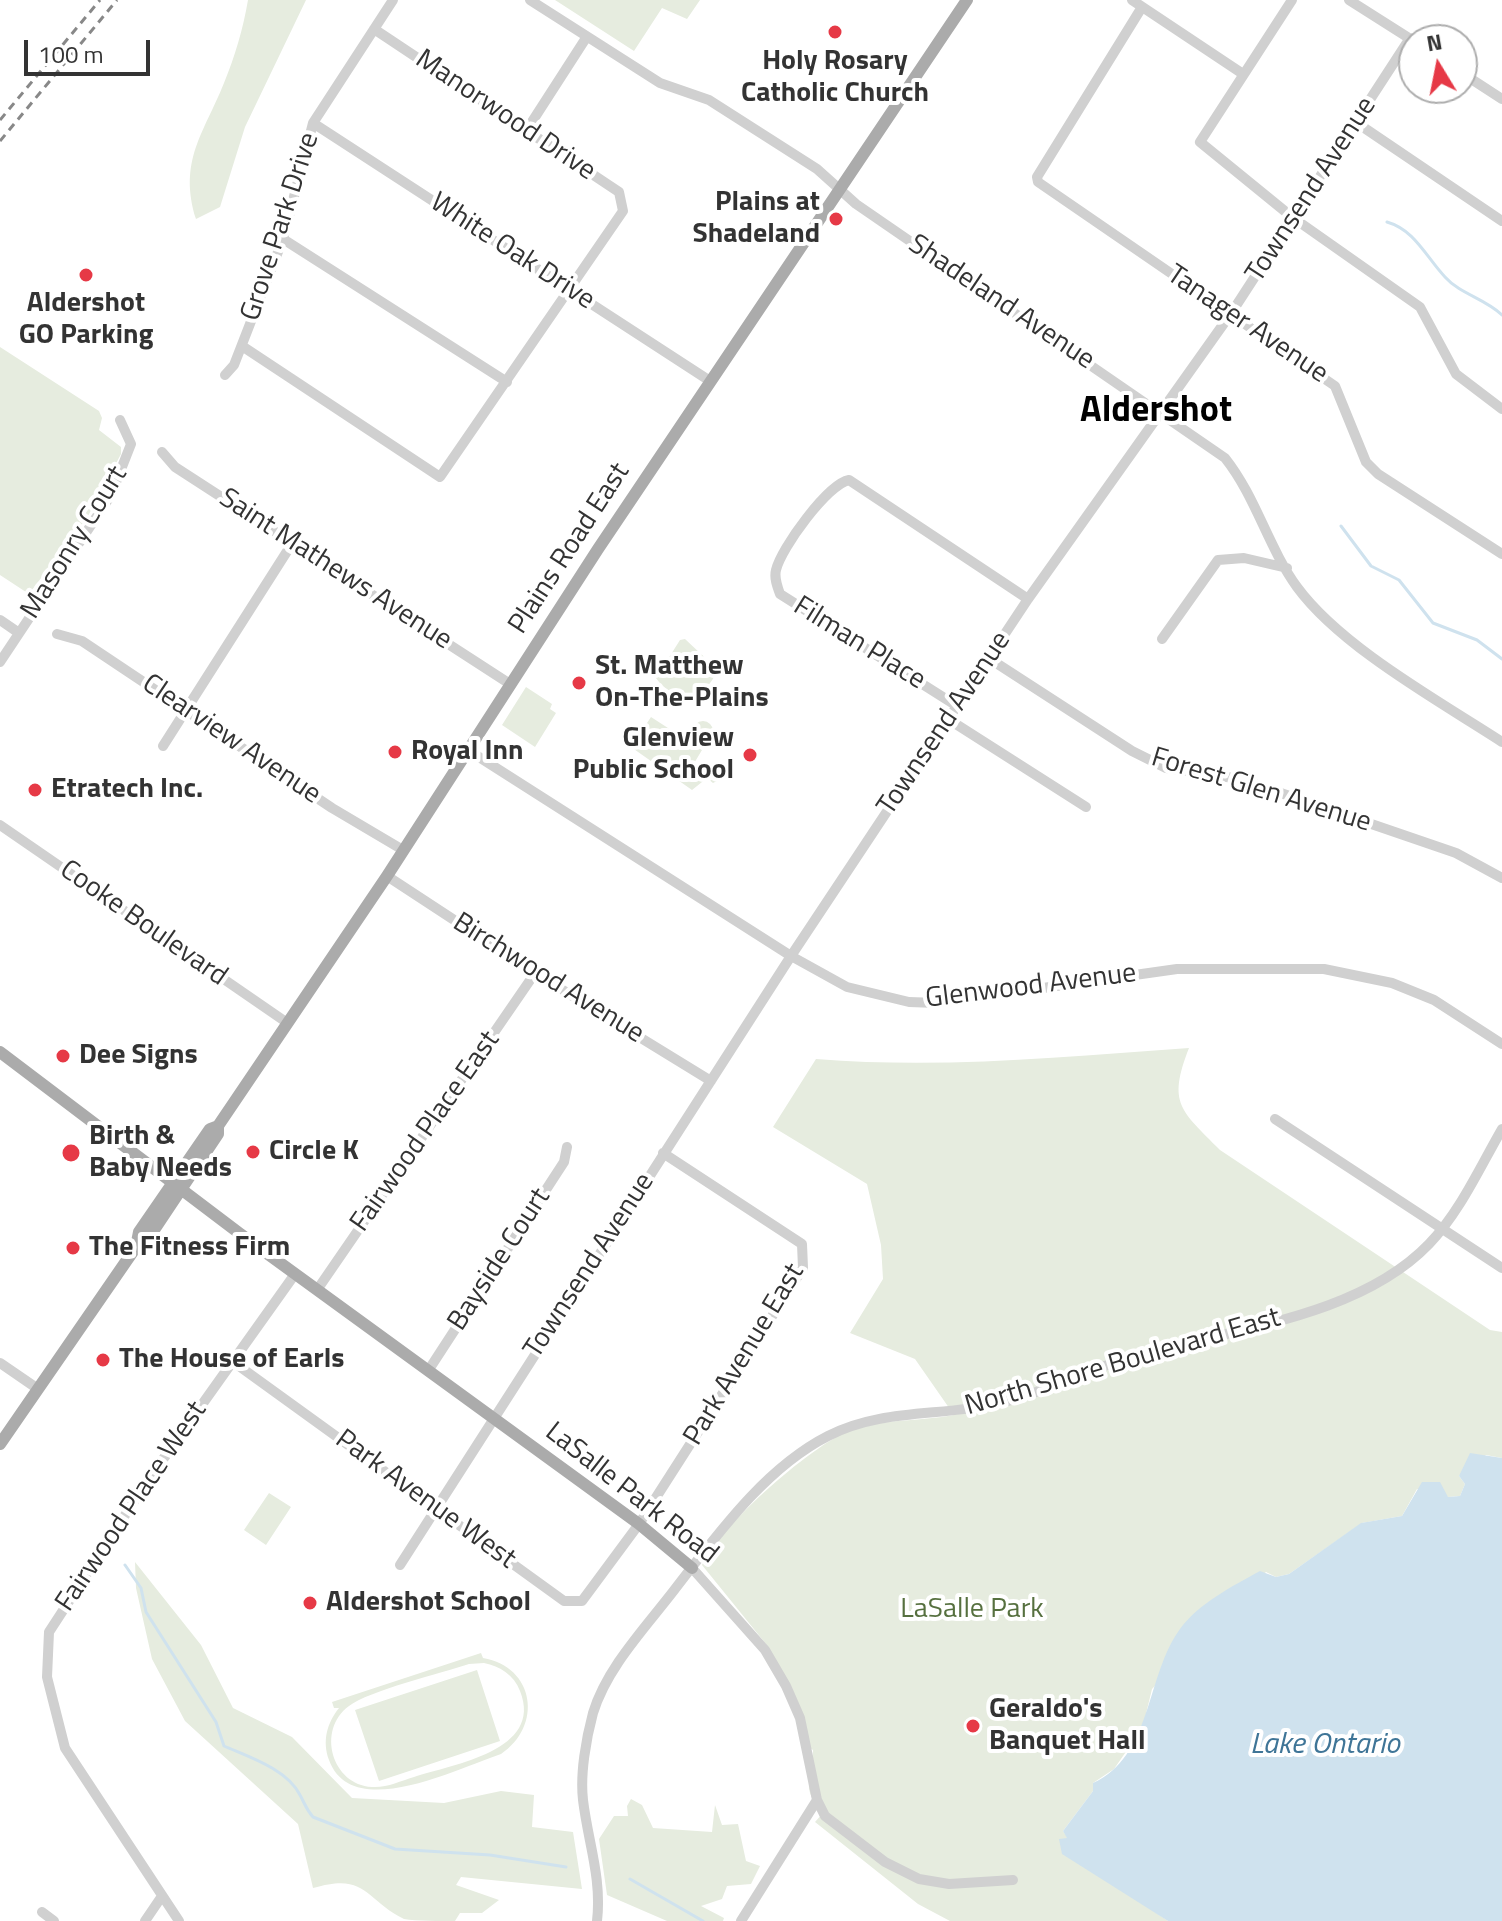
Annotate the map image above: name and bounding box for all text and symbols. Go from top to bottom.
marker: Holy Rosary Catholic Church [826,23,844,41]
scale bar [28,24,154,74]
north arrow [1398,24,1478,104]
text: N [1424,24,1445,60]
text: 100 m [38,36,104,72]
street label: Manorwood Drive [409,43,601,189]
place label: Holy Rosary Catholic Church [741,45,929,111]
street label: Townsend Avenue [1240,91,1384,289]
street label: Grove Park Drive [235,129,327,325]
street label: White Oak Drive [423,186,601,318]
place label: Plains at Shadeland [693,186,820,252]
marker: Plains at Shadeland [827,210,845,228]
street label: Shadeland Avenue [902,228,1100,378]
street label: Tanager Avenue [1160,259,1334,391]
marker: Aldershot GO Parking [77,266,95,284]
place label: Aldershot GO Parking [19,287,153,353]
district label: Aldershot [1080,390,1232,434]
street label: Plains Road East [502,457,638,641]
street label: Masonry Court [15,460,135,626]
street label: Saint Mathews Avenue [212,482,458,658]
street label: Filman Place [787,590,931,698]
street label: Townsend Avenue [871,626,1019,822]
place label: St. Matthew On-The-Plains [595,650,769,716]
street label: Clearview Avenue [135,668,327,812]
marker: St. Matthew On-The-Plains [570,674,588,692]
place label: Glenview Public School [573,722,734,788]
place label: Royal Inn [411,735,524,769]
street label: Forest Glen Avenue [1147,742,1375,840]
marker: Royal Inn [386,743,404,761]
marker: Glenview Public School [741,746,759,764]
place label: Etratech Inc. [51,773,203,807]
marker: Etratech Inc. [26,781,44,799]
street label: Cooke Boulevard [53,854,233,994]
street label: Birchwood Avenue [446,907,650,1051]
street label: Glenwood Avenue [924,957,1138,1017]
street label: Fairwood Place East [344,1025,508,1239]
place label: Dee Signs [79,1039,198,1073]
marker: Dee Signs [54,1047,72,1065]
place label: Birth & Baby Needs [89,1120,232,1186]
place label: Circle K [269,1135,359,1169]
marker: Birth & Baby Needs [60,1142,82,1164]
marker: Circle K [244,1143,262,1161]
street label: Townsend Avenue [518,1167,662,1365]
street label: Bayside Court [442,1183,558,1337]
place label: The Fitness Firm [89,1231,290,1265]
marker: The Fitness Firm [64,1239,82,1257]
street label: Park Avenue East [678,1258,812,1452]
street label: North Shore Boulevard East [962,1302,1284,1424]
place label: The House of Earls [119,1343,345,1377]
marker: The House of Earls [94,1351,112,1369]
street label: Fairwood Place West [49,1396,215,1618]
street label: LaSalle Park Road [538,1416,724,1572]
street label: Park Avenue West [328,1423,522,1577]
place label: Aldershot School [326,1586,531,1620]
park label: LaSalle Park [900,1593,1044,1627]
marker: Aldershot School [301,1594,319,1612]
place label: Geraldo's Banquet Hall [989,1693,1146,1759]
marker: Geraldo's Banquet Hall [964,1717,982,1735]
water label: Lake Ontario [1250,1728,1400,1764]

